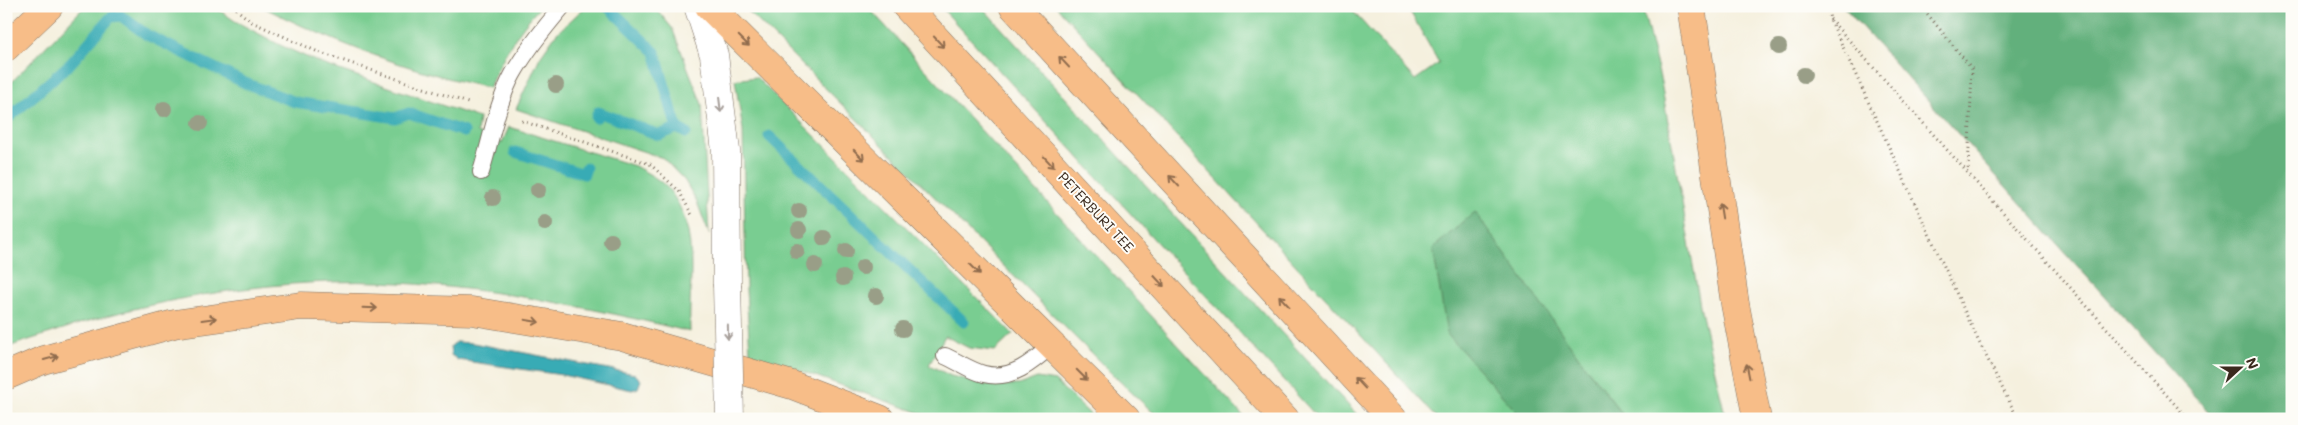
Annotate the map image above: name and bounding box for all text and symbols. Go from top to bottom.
one-way arrow [738,34,750,47]
one-way arrow [933,36,945,49]
one-way arrow [1058,55,1070,68]
one-way arrow [715,96,725,112]
one-way arrow [853,149,866,161]
one-way arrow [1043,155,1055,168]
street label: PETERBURI TEE [1054,168,1138,256]
one-way arrow [1168,175,1180,188]
one-way arrow [1716,203,1726,219]
one-way arrow [969,263,981,275]
one-way arrow [1153,275,1165,288]
one-way arrow [1278,294,1290,307]
one-way arrow [362,303,378,313]
one-way arrow [201,314,217,324]
one-way arrow [524,316,540,326]
one-way arrow [724,324,733,340]
north arrow [2216,342,2266,392]
one-way arrow [43,352,59,362]
text: N [2242,355,2263,372]
one-way arrow [1743,363,1752,379]
one-way arrow [1076,369,1088,381]
one-way arrow [1354,376,1366,389]

